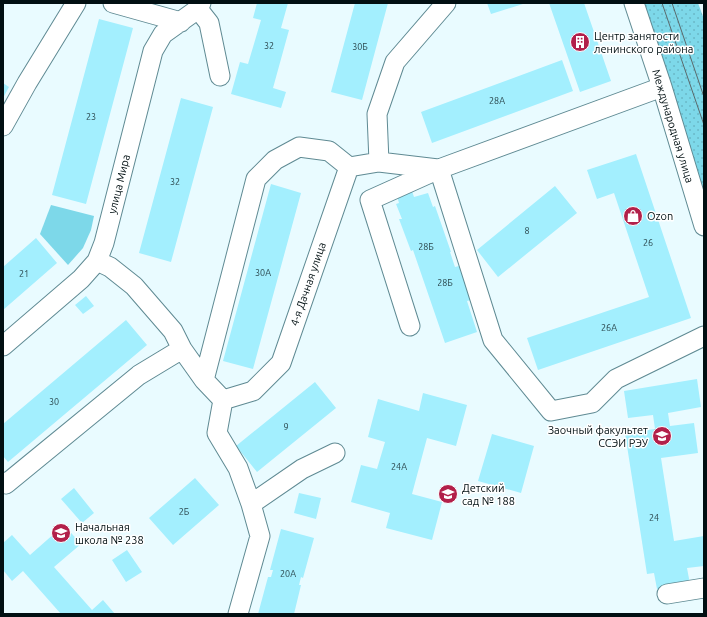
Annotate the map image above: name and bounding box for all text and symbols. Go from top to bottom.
place label: Центр занятости ленинского района [594,30,693,55]
building icon: Центр занятости ленинского района [569,31,591,53]
house number: 32 [264,41,274,51]
house number: 30Б [352,42,368,52]
street label: Международная улица [650,68,696,184]
house number: 28А [489,96,505,106]
house number: 23 [86,112,96,122]
street label: улица Мира [106,153,132,215]
house number: 32 [170,177,180,187]
shop icon: Ozon [622,205,644,227]
place label: Ozon [647,210,673,222]
house number: 8 [524,226,530,236]
house number: 26 [643,238,653,248]
street label: 4-я Дачная улица [288,241,328,327]
house number: 28Б [418,242,434,252]
house number: 30А [255,268,271,278]
house number: 21 [19,269,29,279]
house number: 28Б [437,278,453,288]
house number: 26А [601,323,617,333]
house number: 30 [49,397,59,407]
house number: 9 [283,422,289,432]
place label: Заочный факультет ССЭИ РЭУ [548,424,649,449]
school or university icon: Заочный факультет ССЭИ РЭУ [651,425,673,447]
house number: 24А [391,462,407,472]
place label: Детский сад № 188 [462,482,515,507]
school or university icon: Детский сад № 188 [437,483,459,505]
house number: 2Б [179,507,190,517]
house number: 24 [649,513,659,523]
place label: Начальная школа № 238 [75,521,144,546]
school or university icon: Начальная школа № 238 [50,522,72,544]
house number: 20А [280,569,296,579]

